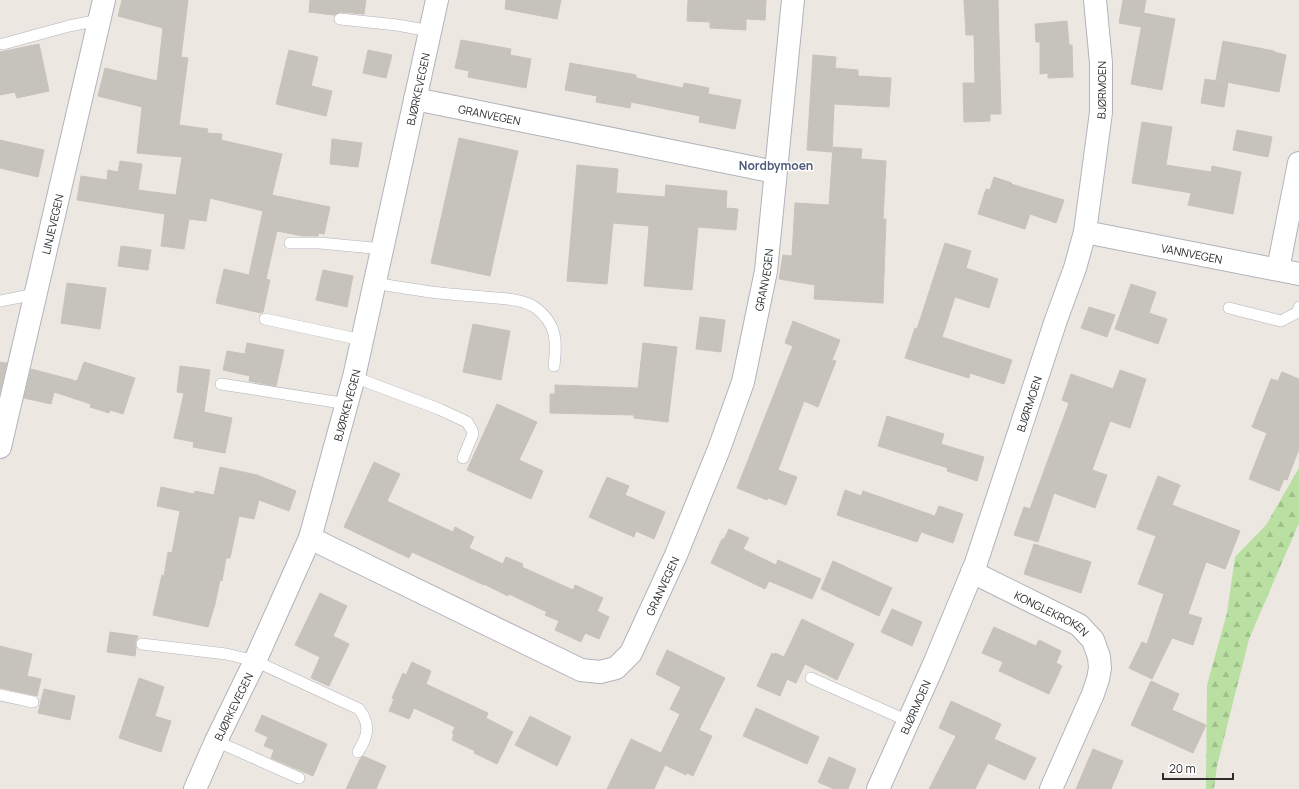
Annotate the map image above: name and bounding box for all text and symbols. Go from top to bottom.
street label: BJØRKEVEGEN [402,51,433,127]
street label: BJØRMOEN [1093,61,1109,120]
street label: GRANVEGEN [457,100,522,128]
district label: Nordbymoen [739,157,813,174]
street label: LINJEVEGEN [38,192,66,256]
street label: VANNVEGEN [1160,240,1224,266]
street label: GRANVEGEN [750,248,776,312]
street label: BJØRKEVEGEN [329,368,363,443]
street label: BJØRMOEN [1012,374,1045,434]
street label: GRANVEGEN [642,554,682,618]
street label: KONGLEKROKEN [1012,587,1093,639]
street label: BJØRKEVEGEN [210,670,256,743]
street label: BJØRMOEN [896,677,933,736]
scale bar [1163,755,1233,781]
text: 20 m [1169,760,1196,777]

